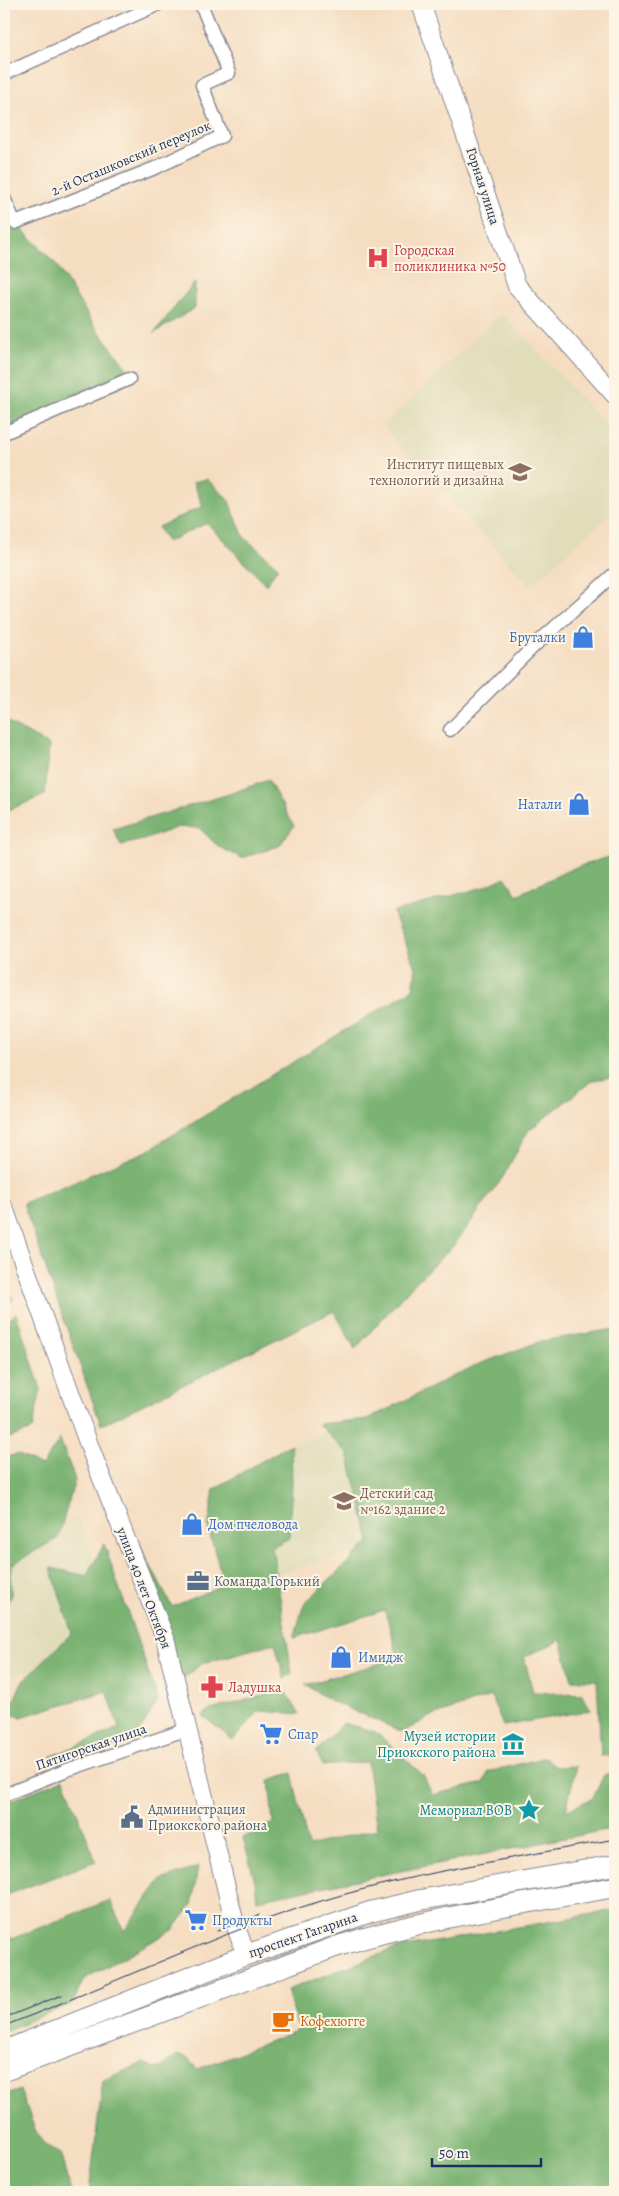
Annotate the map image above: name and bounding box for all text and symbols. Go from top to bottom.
street label: 2-й Осташковский переулок [48,116,214,200]
street label: Горная улица [462,145,505,228]
place label: Городская поликлиника №50 [394,241,506,276]
hospital icon: Городская поликлиника №50 [365,245,391,271]
place label: Институт пищевых технологий и дизайна [369,455,505,490]
school or university icon: Институт пищевых технологий и дизайна [507,459,533,485]
shop icon: Бруталки [570,624,596,650]
place label: Бруталки [509,628,566,647]
shop icon: Натали [566,791,592,817]
place label: Натали [517,795,562,814]
place label: Детский сад №162 здание 2 [360,1484,446,1519]
school or university icon: Детский сад №162 здание 2 [331,1488,357,1514]
shop icon: Дом пчеловода [179,1511,205,1537]
place label: Дом пчеловода [208,1515,299,1534]
street label: улица 40 лет Октября [112,1524,176,1652]
office icon: Команда Горький [185,1568,211,1594]
place label: Команда Горький [214,1572,320,1591]
shop icon: Имидж [328,1644,354,1670]
place label: Имидж [358,1648,404,1667]
pharmacy icon: Ладушка [199,1674,225,1700]
place label: Ладушка [228,1678,282,1697]
street label: Пятигорская улица [33,1719,150,1775]
supermarket icon: Спар [258,1721,284,1747]
place label: Спар [288,1725,318,1744]
place label: Музей истории Приокского района [377,1727,497,1762]
museum icon: Музей истории Приокского района [500,1731,526,1757]
place icon: Мемориал ВОВ [516,1797,542,1823]
place label: Администрация Приокского района [147,1800,268,1835]
place label: Мемориал ВОВ [419,1801,512,1820]
public building icon: Администрация Приокского района [119,1804,145,1830]
supermarket icon: Продукты [183,1907,209,1933]
street label: проспект Гагарина [246,1907,361,1963]
place label: Продукты [212,1911,272,1930]
cafe icon: Кофехюгге [270,2008,296,2034]
place label: Кофехюгге [300,2012,365,2031]
scale bar [432,2136,540,2168]
text: 50 m [439,2143,469,2163]

